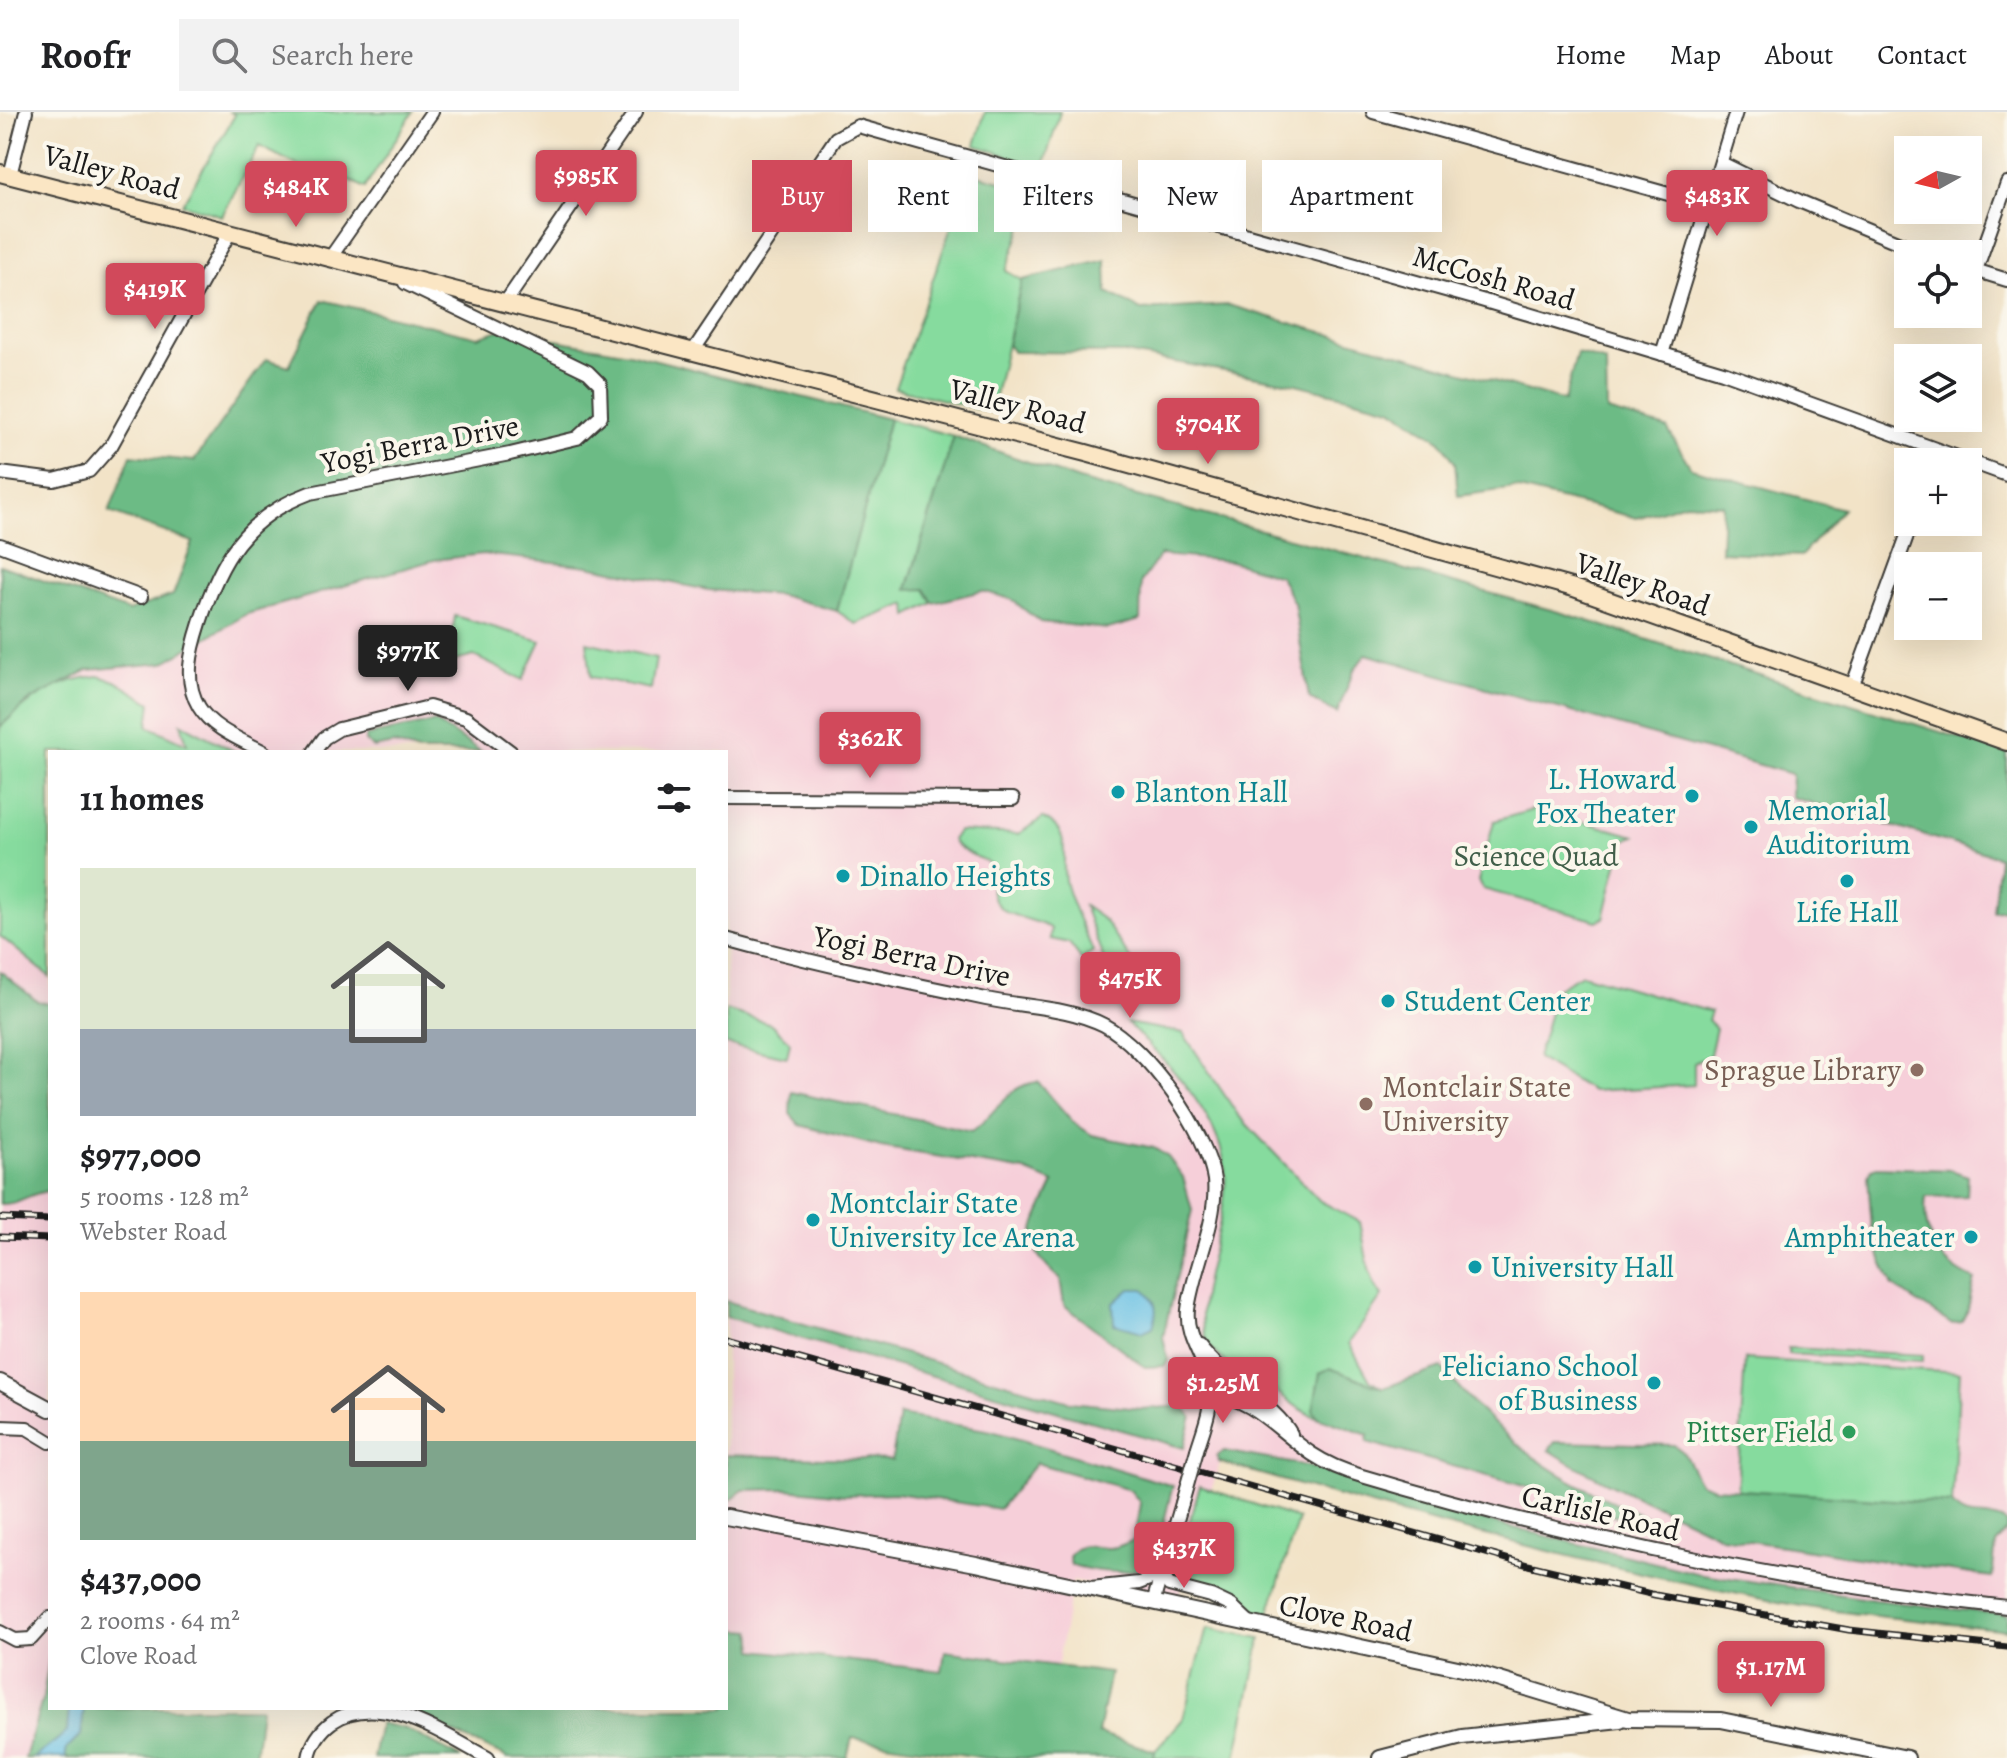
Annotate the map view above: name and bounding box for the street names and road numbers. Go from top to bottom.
street label: Valley Road [38,134,186,210]
street label: McCosh Road [1408,236,1581,321]
street label: Valley Road [944,368,1092,444]
street label: Yogi Berra Drive [317,405,522,483]
street label: Valley Road [1569,542,1716,626]
street label: Yogi Berra Drive [809,915,1014,996]
street label: Carlisle Road [1518,1475,1685,1551]
street label: Clove Road [1276,1584,1417,1652]

